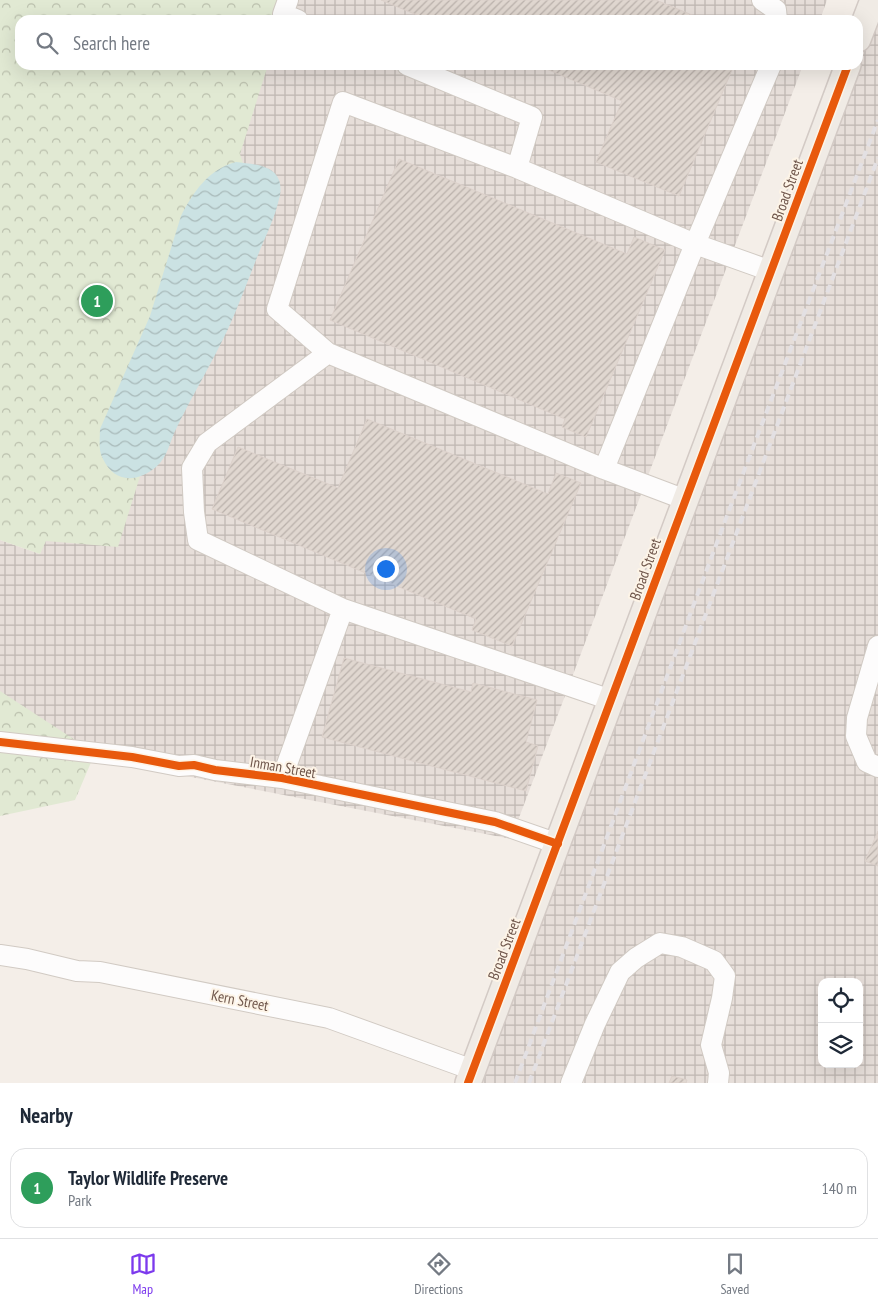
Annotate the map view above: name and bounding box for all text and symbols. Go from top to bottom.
search box [15,15,863,70]
icon: search [33,29,61,57]
text: Search here [73,31,150,55]
street label: Broad Street [767,156,807,224]
pin: 1 [81,282,113,320]
street label: Broad Street [625,535,665,603]
your location [373,556,399,582]
street label: Inman Street [249,752,317,782]
street label: Broad Street [484,916,524,982]
map controls [818,978,863,1068]
button: locate [818,978,863,1023]
street label: Kern Street [210,985,270,1015]
button: layers [818,1023,863,1068]
text: Nearby [20,1102,73,1129]
text: Taylor Wildlife Preserve [68,1166,228,1190]
text: 1 [33,1178,41,1198]
text: 140 m [822,1178,857,1198]
text: Park [68,1190,92,1210]
tab: Map [129,1250,157,1298]
tab: Directions [414,1250,463,1298]
tab: Saved [720,1250,749,1298]

